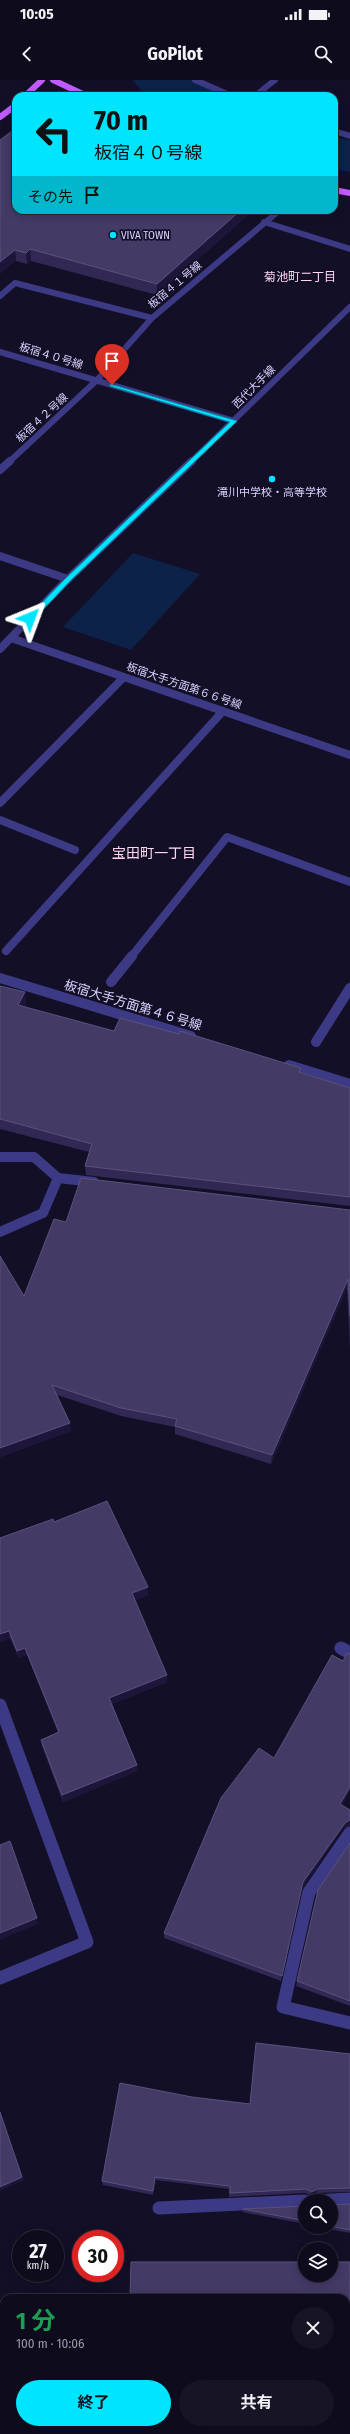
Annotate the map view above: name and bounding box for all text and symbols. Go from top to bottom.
text: 10:05 [20,5,54,23]
icon: back [16,43,38,65]
text: GoPilot [147,43,203,65]
icon: search [312,43,334,65]
text: 70 m [94,104,148,137]
icon: left [28,108,80,160]
text: 板宿４０号線 [94,142,202,164]
icon: arrive [81,184,103,206]
text: その先 [28,188,73,206]
place label: VIVA TOWN [121,229,170,242]
marker: VIVA TOWN [108,230,118,240]
street label: 板宿４１号線 [146,259,204,311]
district label: 菊池町二丁目 [264,270,336,284]
street label: 板宿４０号線 [18,340,84,372]
pin [95,344,129,385]
icon: arrive [101,350,123,372]
street label: 西代大手線 [230,363,278,411]
street label: 板宿４２号線 [13,391,71,445]
marker: 滝川中学校・高等学校 [267,474,277,484]
place label: 滝川中学校・高等学校 [217,486,327,499]
position arrow [9,597,51,639]
street label: 板宿大手方面第６６号線 [125,660,243,712]
district label: 宝田町一丁目 [112,845,196,862]
street label: 板宿大手方面第４６号線 [62,977,204,1033]
map controls [298,2194,338,2282]
button: search [298,2194,338,2234]
speed limit sign: 30 [72,2230,124,2282]
text: 27 [29,2239,47,2263]
button: layers [298,2242,338,2282]
text: km/h [27,2260,49,2272]
text: 1 分 [16,2307,55,2335]
button: close [292,2307,334,2349]
text: 100 m · 10:06 [16,2336,84,2351]
button: 終了 [16,2380,171,2426]
button: 共有 [179,2380,334,2426]

